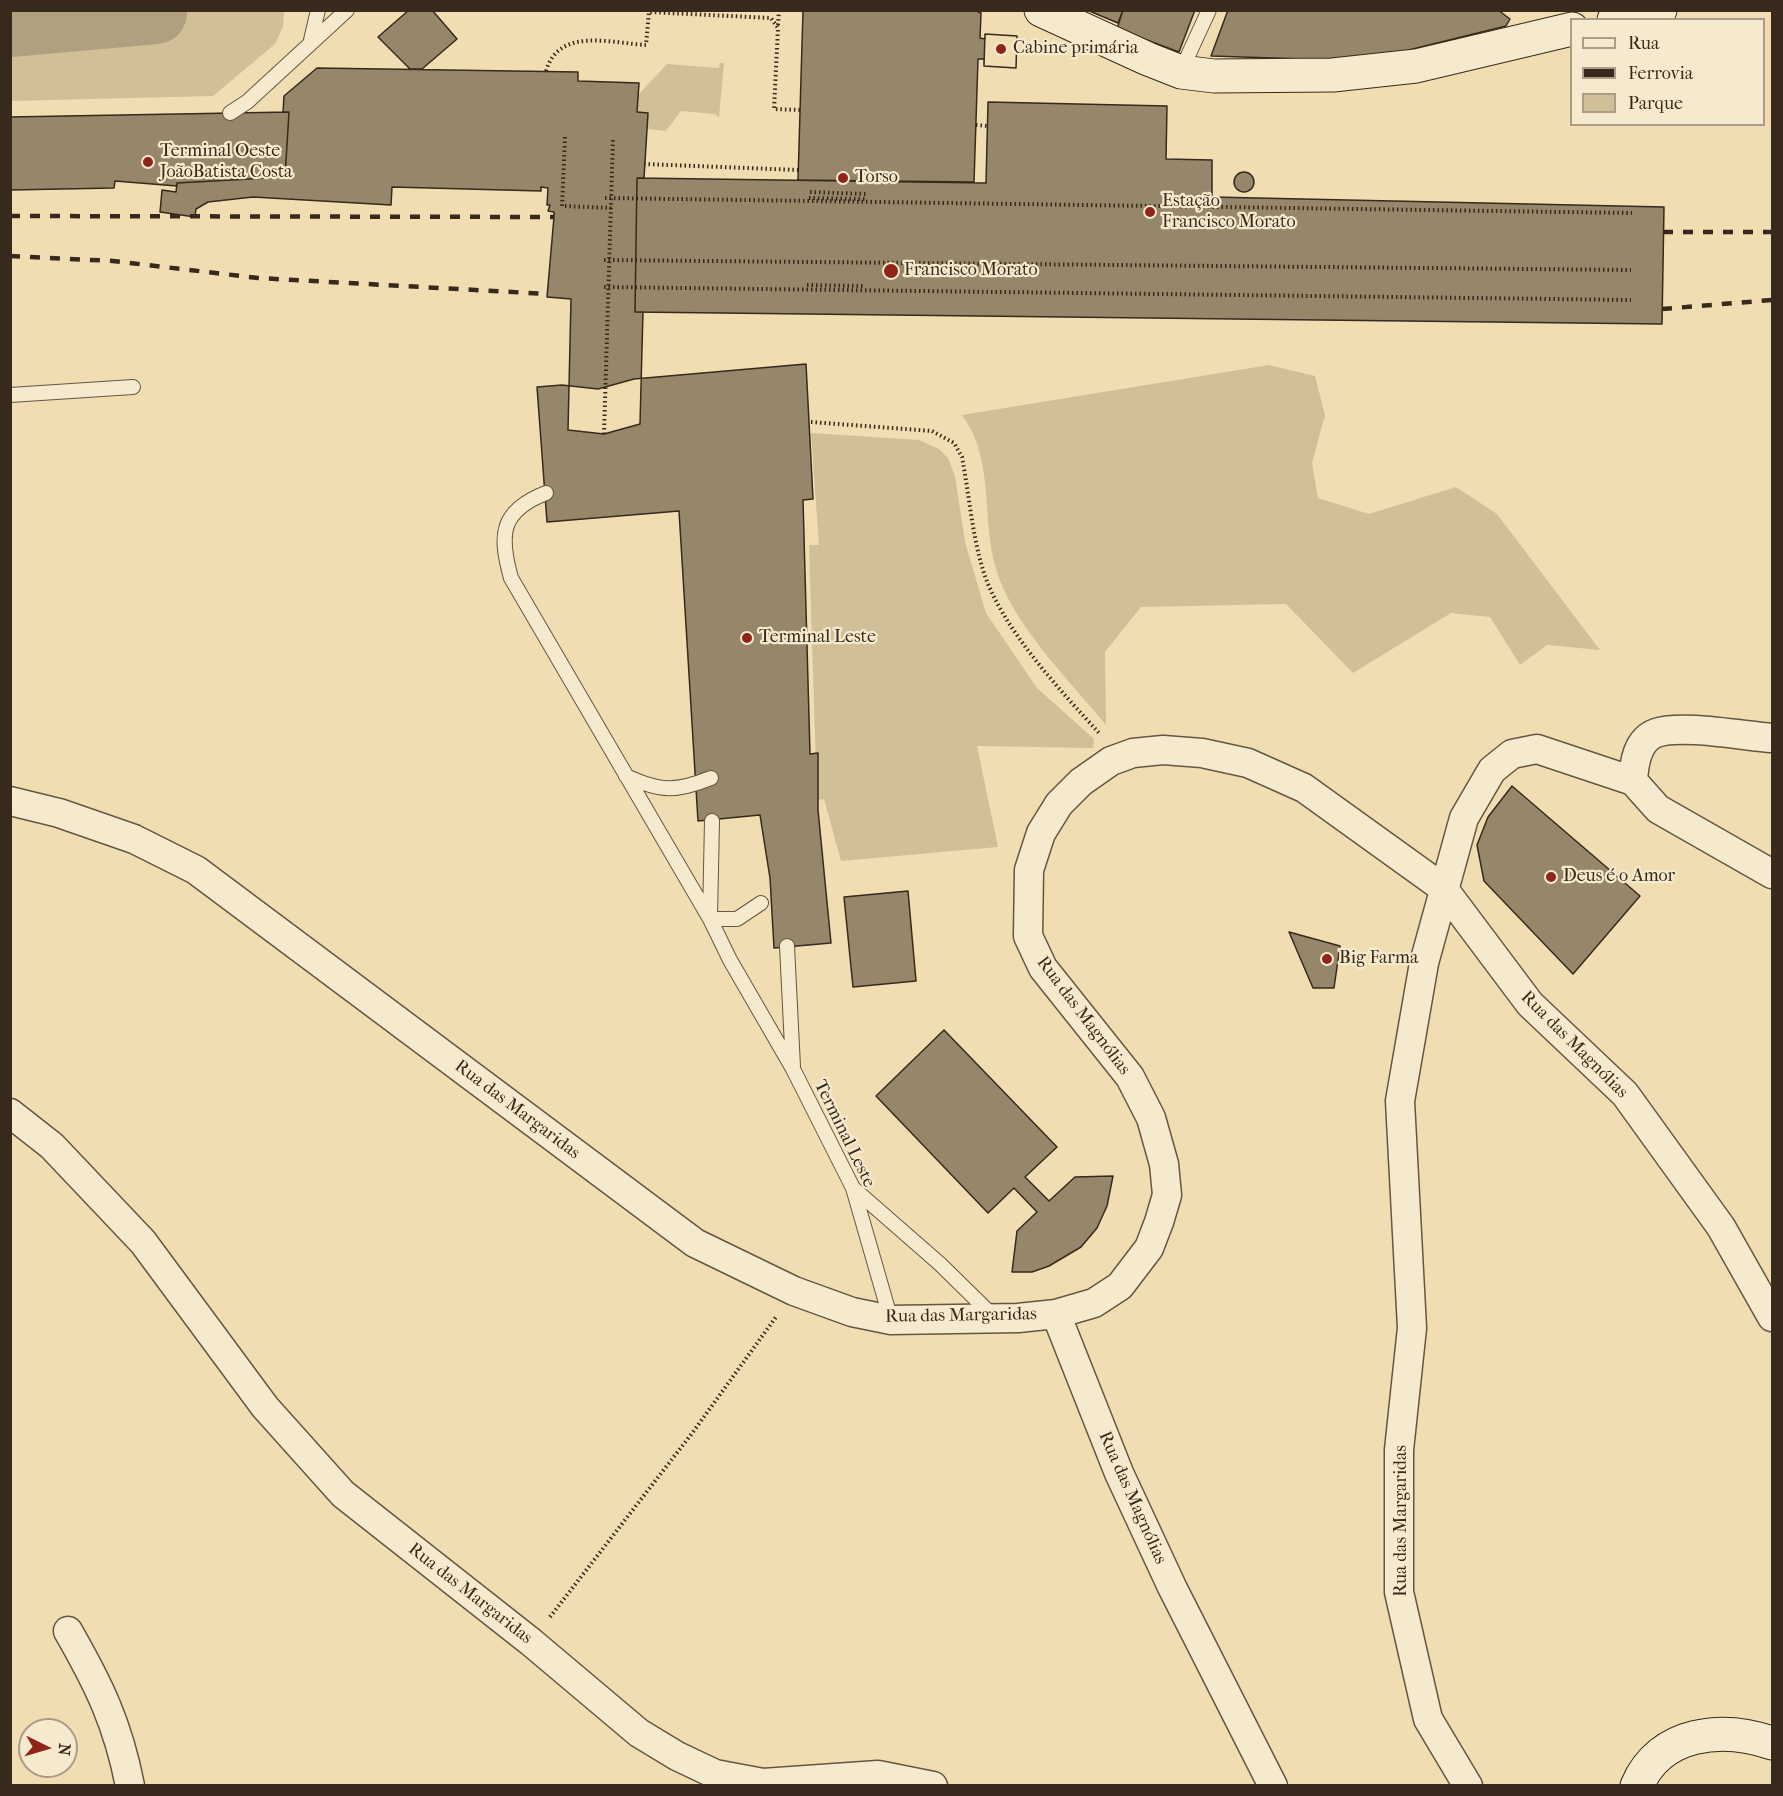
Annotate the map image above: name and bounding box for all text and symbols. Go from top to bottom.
legend [1570,18,1765,126]
text: Rua [1628,33,1659,54]
place label: Cabine primária [1013,38,1138,60]
marker: Cabine primária [994,42,1008,56]
text: Ferrovia [1628,63,1693,84]
text: Parque [1628,93,1683,114]
place label: Terminal Oeste JoãoBatista Costa [160,141,292,184]
marker: Terminal Oeste JoãoBatista Costa [141,155,155,169]
place label: Torso [855,167,898,189]
marker: Torso [836,171,850,185]
place label: Estação Francisco Morato [1162,191,1296,234]
marker: Estação Francisco Morato [1143,205,1157,219]
place label: Francisco Morato [904,260,1038,282]
marker: Francisco Morato [882,262,900,280]
place label: Terminal Leste [759,627,876,649]
marker: Terminal Leste [740,631,754,645]
place label: Deus é o Amor [1563,866,1675,888]
marker: Deus é o Amor [1544,870,1558,884]
place label: Big Farma [1339,948,1418,970]
street label: Rua das Magnólias [1031,952,1135,1080]
marker: Big Farma [1320,952,1334,966]
street label: Rua das Magnólias [1516,987,1632,1103]
street label: Rua das Margaridas [450,1056,584,1164]
street label: Terminal Leste [809,1077,879,1191]
street label: Rua das Margaridas [885,1304,1037,1328]
street label: Rua das Magnólias [1093,1428,1171,1568]
street label: Rua das Margaridas [1391,1445,1413,1597]
street label: Rua das Margaridas [404,1539,536,1649]
north arrow [18,1718,78,1778]
text: N [54,1743,74,1756]

